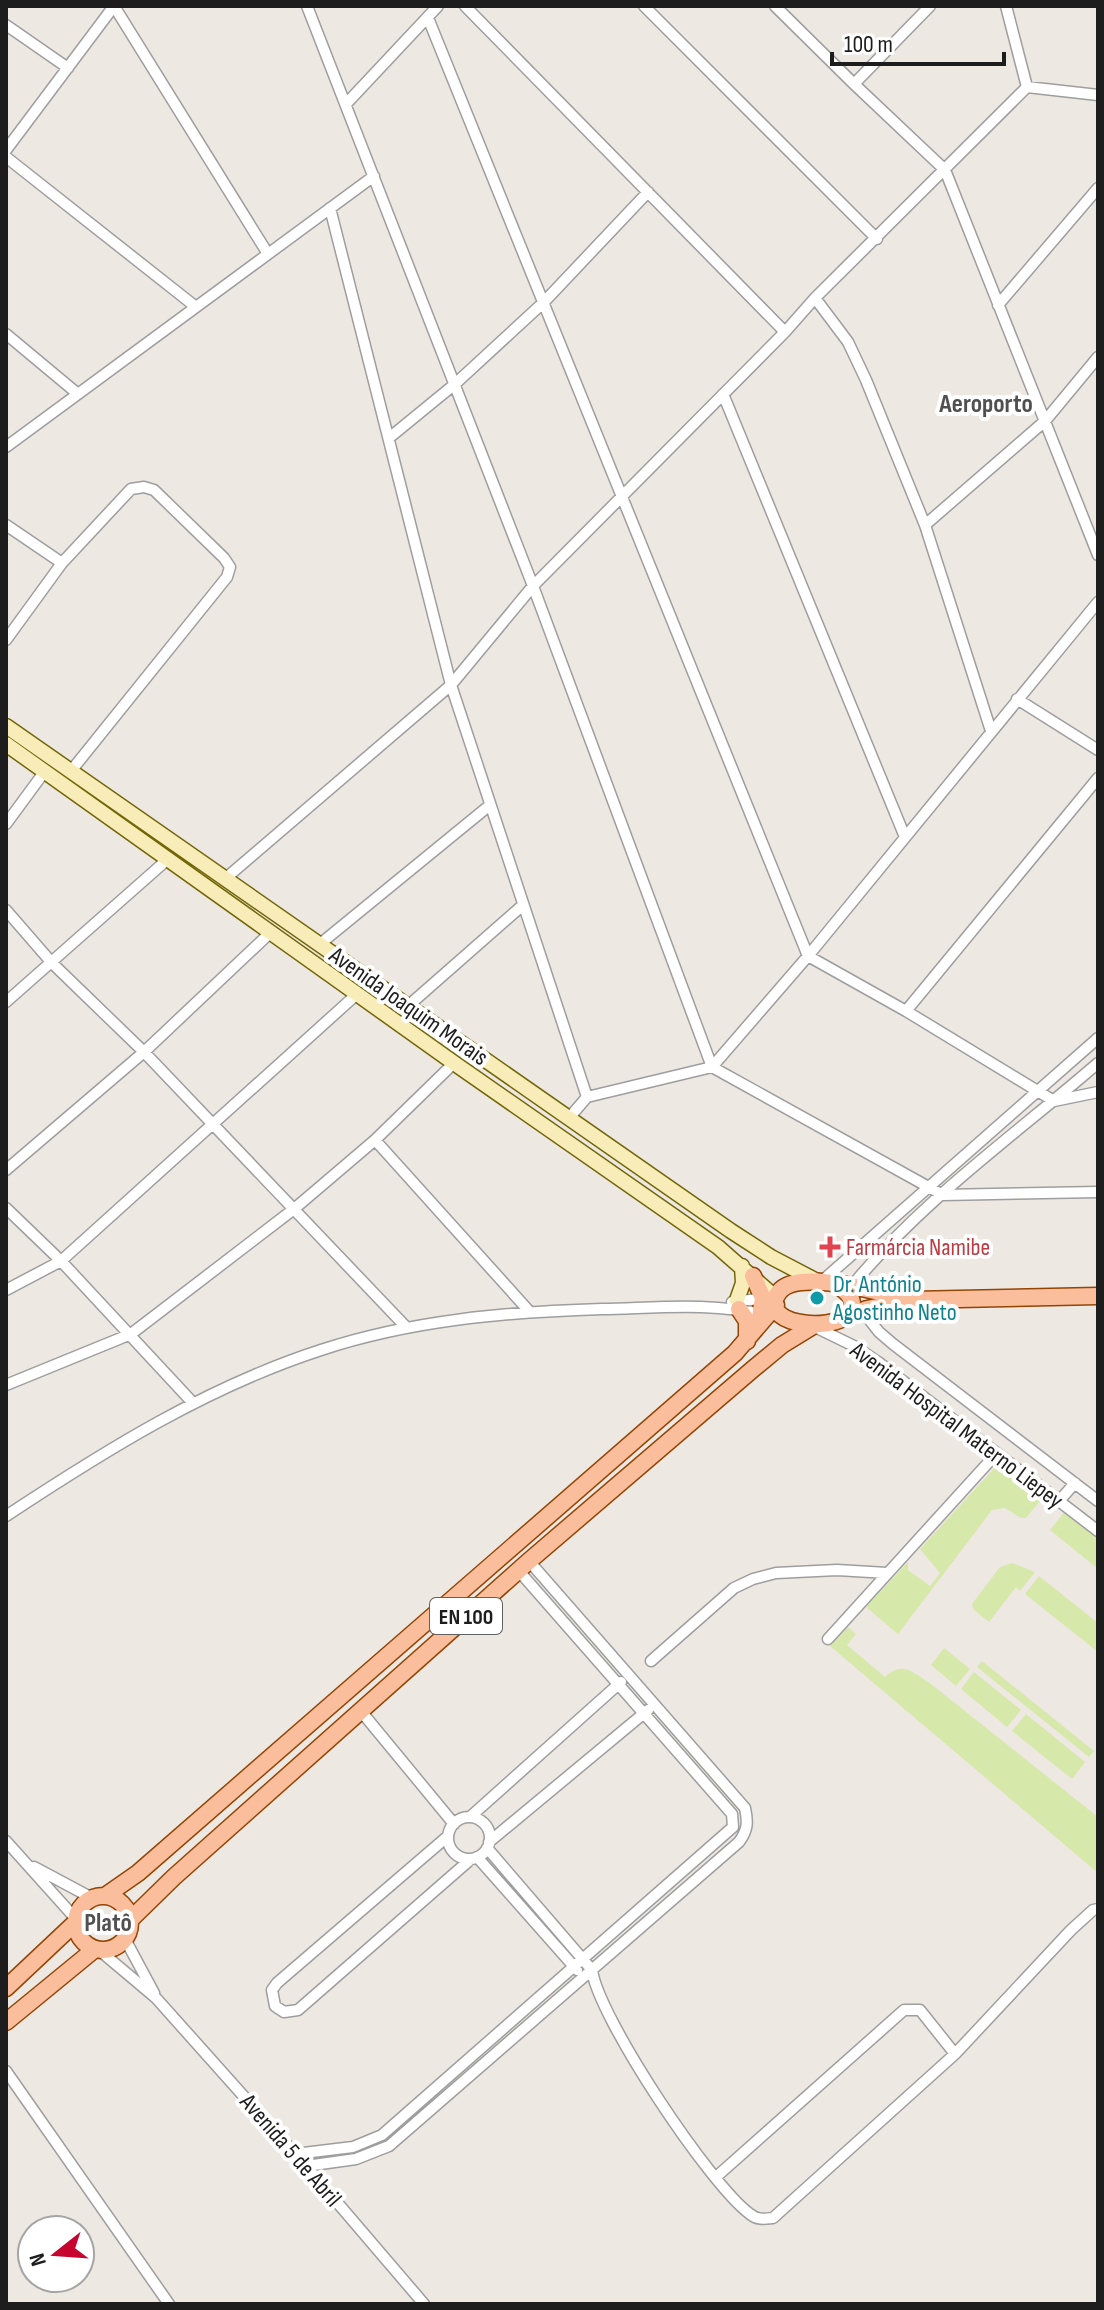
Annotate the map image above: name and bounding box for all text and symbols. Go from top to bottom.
scale bar [832,16,1004,66]
text: 100 m [844,30,893,59]
district label: Aeroporto [938,389,1033,420]
street label: Avenida Joaquim Morais [323,940,494,1072]
place label: Farmárcia Namibe [846,1233,990,1262]
marker: Farmárcia Namibe [821,1238,839,1256]
place label: Dr. António Agostinho Neto [832,1270,957,1327]
marker: Dr. António Agostinho Neto [808,1289,826,1307]
street label: Avenida Hospital Materno Liepey [844,1335,1069,1515]
road number: EN 100 [430,1598,502,1634]
district label: Platô [84,1908,132,1939]
street label: Avenida 5 de Abril [233,2087,347,2213]
north arrow [16,2214,96,2294]
text: N [24,2250,53,2269]

